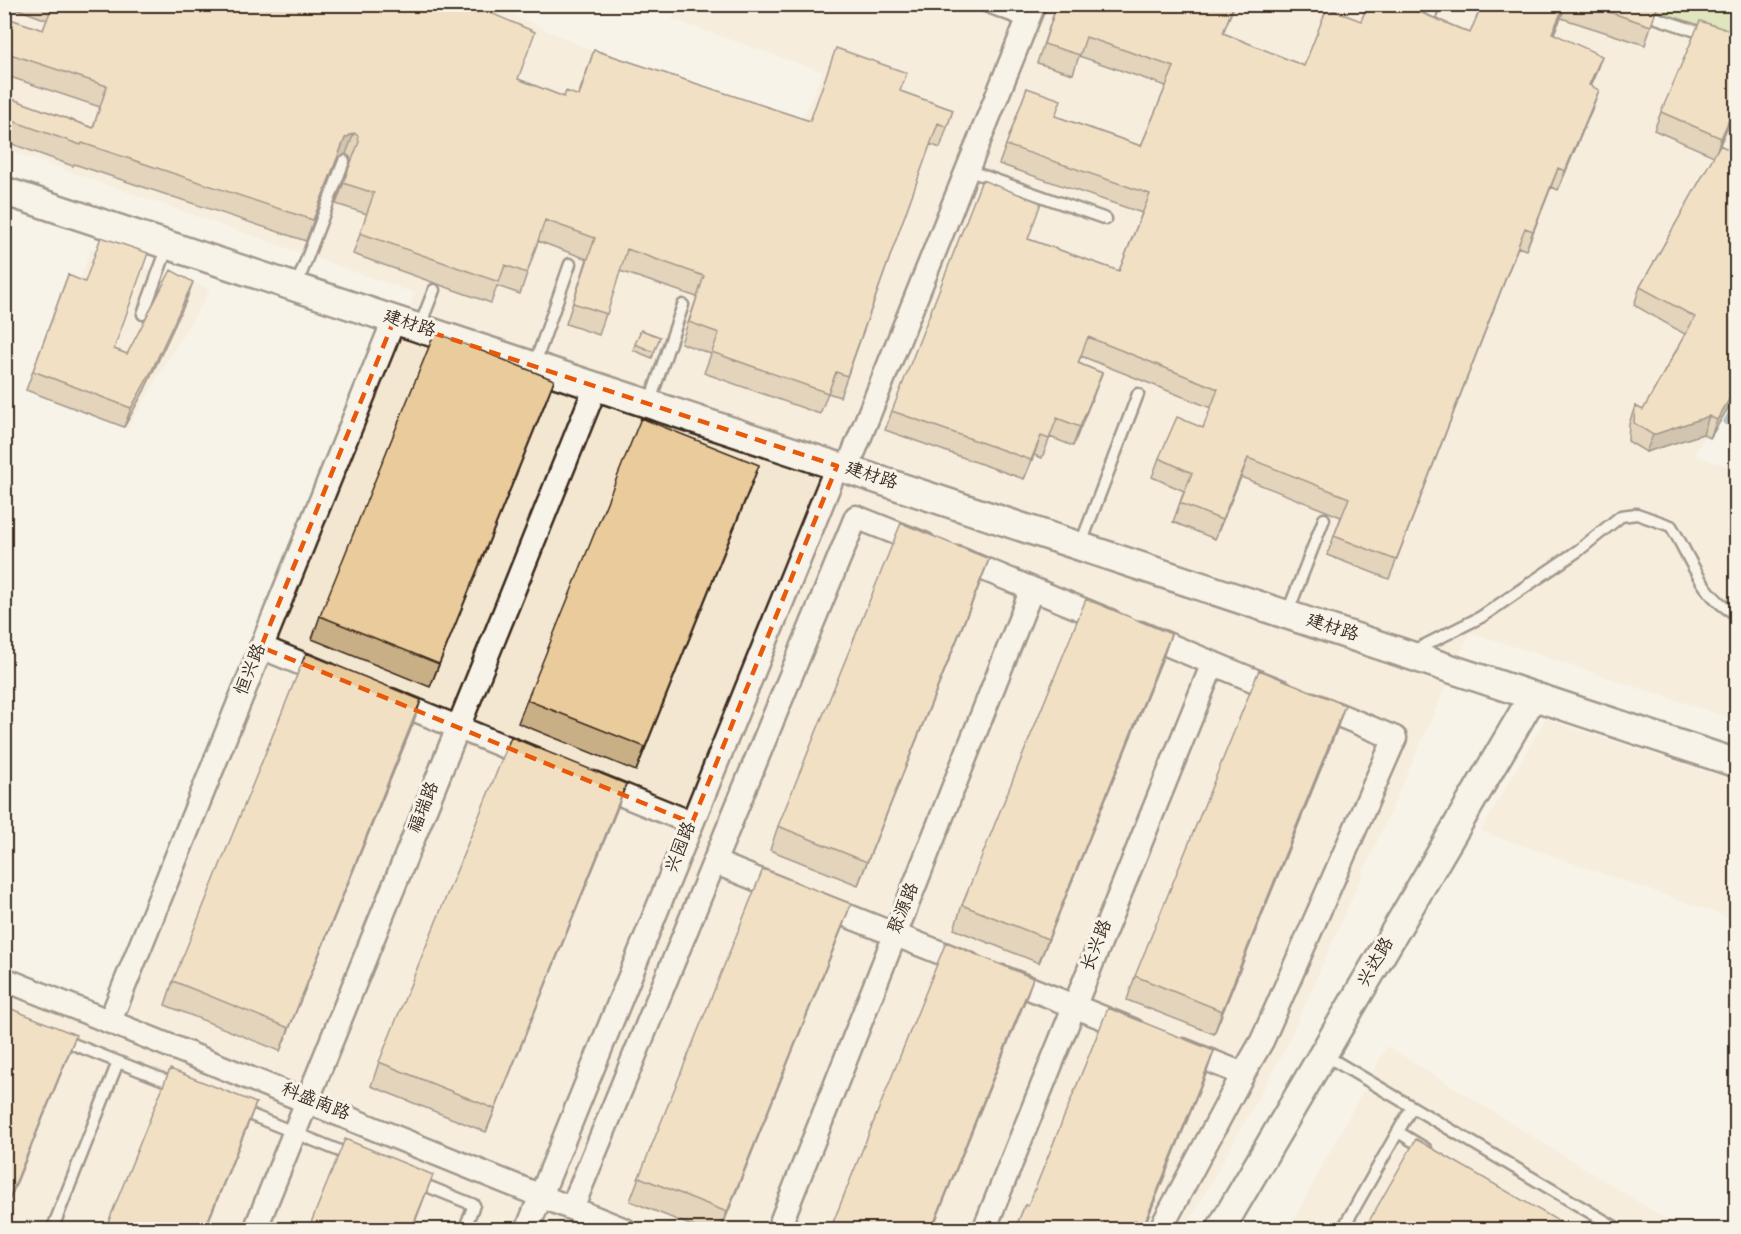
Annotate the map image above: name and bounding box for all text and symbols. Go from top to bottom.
street label: 建材路 [380,306,438,343]
street label: 建材路 [842,458,900,495]
street label: 建材路 [1303,610,1361,647]
street label: 恒兴路 [231,641,272,699]
street label: 福瑞路 [404,779,445,837]
street label: 兴园路 [661,819,702,877]
street label: 聚源路 [884,880,925,938]
street label: 长兴路 [1077,917,1118,975]
street label: 兴达路 [1354,934,1400,992]
street label: 科盛南路 [278,1079,353,1126]

